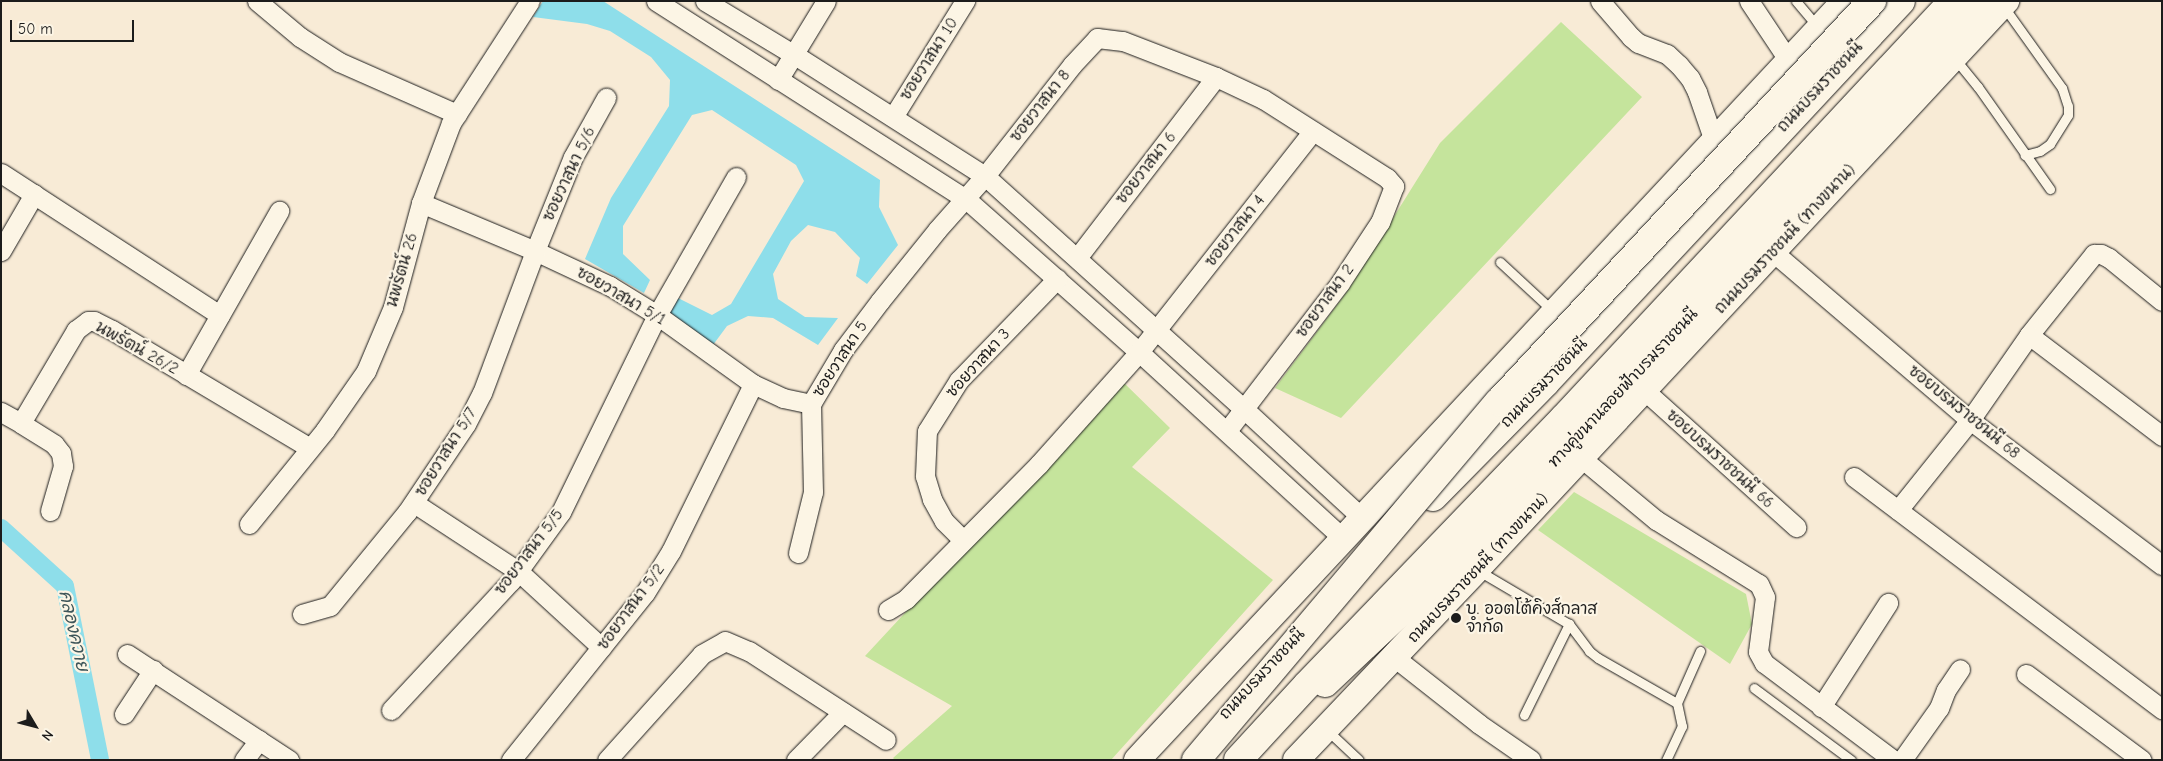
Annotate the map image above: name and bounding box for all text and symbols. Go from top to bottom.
scale bar [12,10,136,42]
street label: ซอยวาสนา 10 [896,14,962,104]
text: 50 m [18,20,53,38]
street label: ถนนบรมราชชนนี [1773,38,1867,136]
street label: ซอยวาสนา 8 [1006,66,1074,146]
street label: ซอยวาสนา 5/6 [539,124,599,224]
street label: ซอยวาสนา 6 [1112,128,1180,208]
street label: ถนนบรมราชชนนี (ทางขนาน) [1711,160,1859,318]
street label: ซอยวาสนา 4 [1201,191,1269,271]
street label: นพรัตน์ 26 [382,231,422,309]
street label: ซอยวาสนา 2 [1292,260,1358,342]
street label: ซอยวาสนา 5/1 [573,263,669,329]
street label: ทางคู่ขนานลอยฟ้าบรมราชชนนี [1544,304,1702,472]
street label: นพรัตน์ 26/2 [92,317,182,379]
street label: ซอยวาสนา 5 [808,317,872,401]
street label: ซอยวาสนา 3 [942,325,1014,401]
street label: ถนนบรมราชชนนี [1497,334,1591,432]
street label: ซอยบรมราชชนนี 68 [1904,361,2024,463]
street label: ซอยวาสนา 5/7 [411,404,481,500]
street label: ซอยบรมราชชนนี 66 [1662,406,1778,512]
street label: ถนนบรมราชชนนี (ทางขนาน) [1404,489,1552,647]
street label: ซอยวาสนา 5/5 [491,505,567,599]
street label: ซอยวาสนา 5/2 [593,560,669,654]
water label: คลองควาย [53,588,93,674]
place label: บ. ออตโต้คิงส์กลาส จำกัด [1466,599,1597,637]
marker: บ. ออตโต้คิงส์กลาส จำกัด [1450,612,1462,624]
street label: ถนนบรมราชชนนี [1215,625,1309,723]
north arrow [10,701,60,751]
text: N [38,727,57,744]

